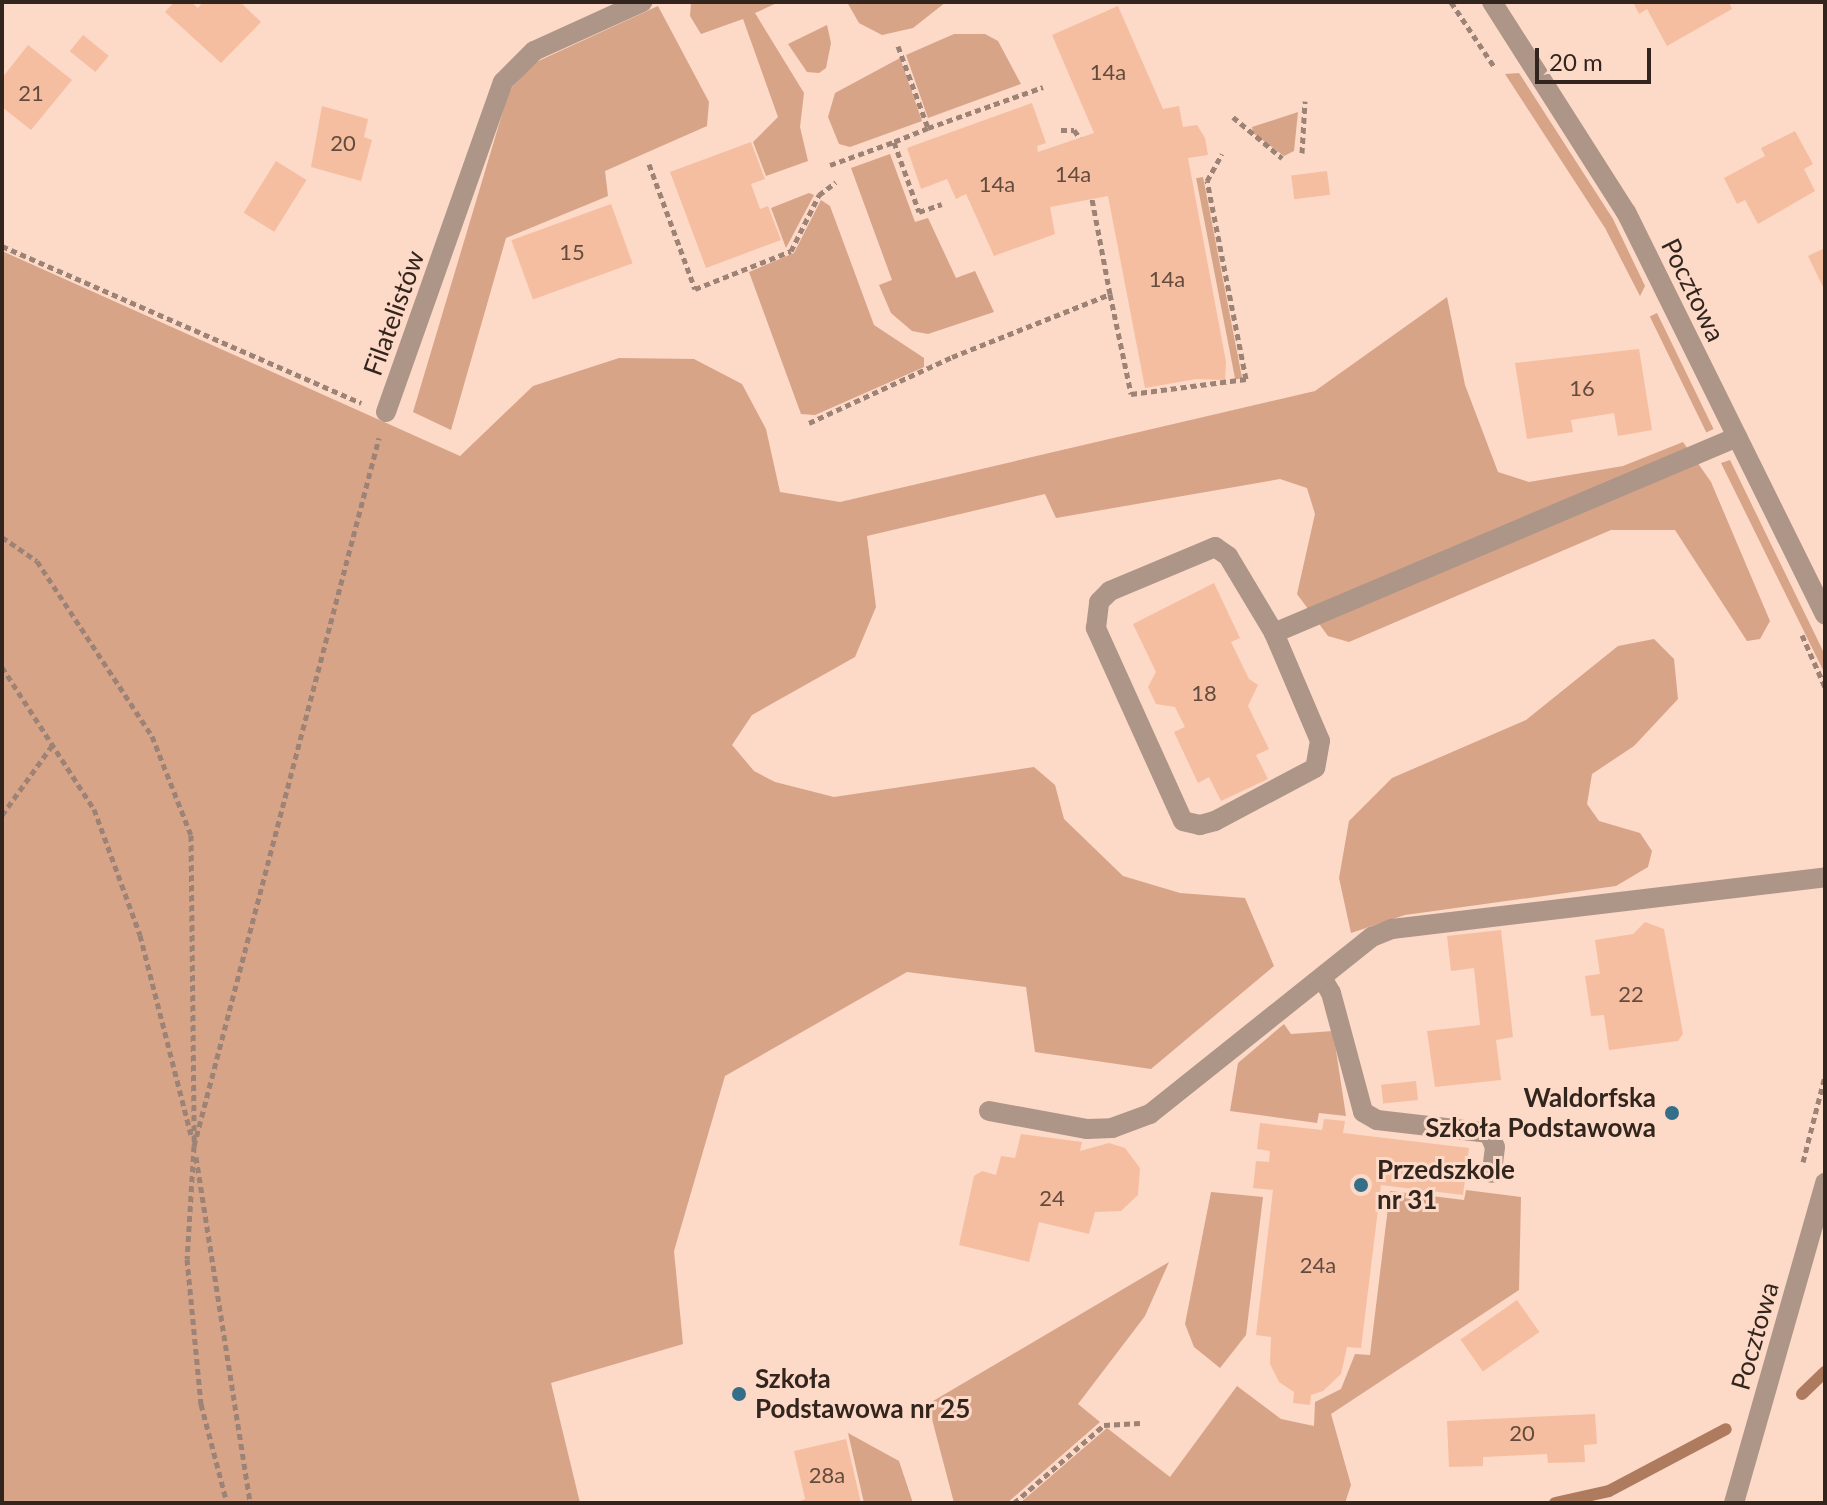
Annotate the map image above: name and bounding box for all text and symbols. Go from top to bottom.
scale bar [1539,32,1655,82]
text: 20 m [1549,47,1603,76]
house number: 14a [1090,59,1126,85]
house number: 21 [18,80,44,106]
house number: 20 [330,130,356,156]
house number: 14a [1055,161,1091,187]
house number: 14a [979,171,1015,197]
street label: Pocztowa [1655,233,1731,347]
house number: 15 [559,239,585,265]
street label: Filatelistów [357,246,431,380]
house number: 14a [1149,266,1185,292]
house number: 16 [1569,375,1595,401]
house number: 18 [1191,680,1217,706]
house number: 22 [1618,981,1644,1007]
place label: Waldorfska Szkoła Podstawowa [1425,1082,1656,1144]
marker: Waldorfska Szkoła Podstawowa [1663,1104,1681,1122]
place label: Przedszkole nr 31 [1377,1154,1515,1216]
marker: Przedszkole nr 31 [1352,1176,1370,1194]
house number: 24 [1039,1185,1065,1211]
house number: 24a [1300,1252,1336,1278]
street label: Pocztowa [1725,1278,1785,1394]
place label: Szkoła Podstawowa nr 25 [755,1363,971,1424]
marker: Szkoła Podstawowa nr 25 [730,1385,748,1403]
house number: 20 [1509,1420,1535,1446]
house number: 28a [809,1462,845,1488]

